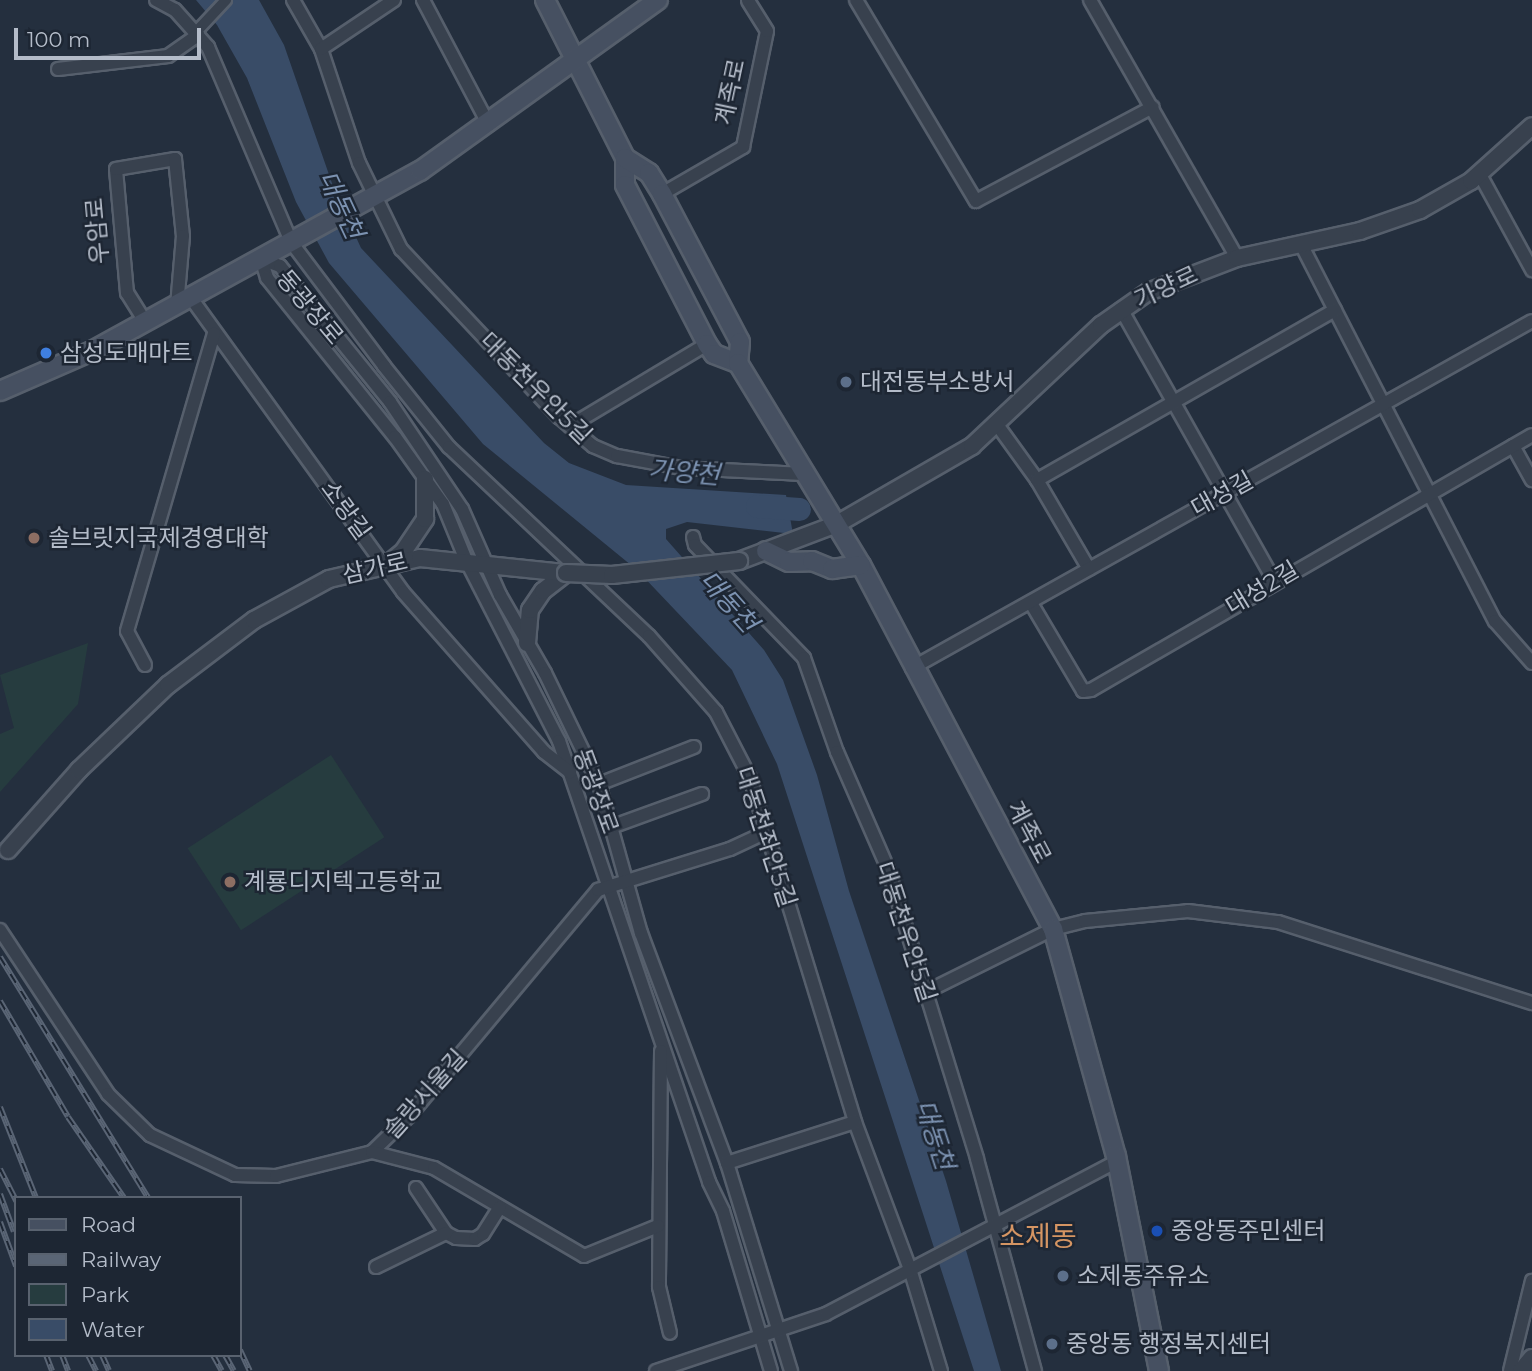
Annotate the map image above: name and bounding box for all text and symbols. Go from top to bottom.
scale bar [18,14,205,58]
text: 100 m [27,27,90,52]
street label: 계족로 [709,57,751,127]
water label: 대동천 [311,166,369,244]
street label: 우암로 [80,197,114,265]
street label: 가양로 [1130,260,1202,314]
street label: 동광장로 [271,264,349,350]
street label: 대동천우안5길 [474,326,598,450]
place label: 삼성도매마트 [60,339,192,367]
marker: 삼성도매마트 [38,345,54,361]
place label: 대전동부소방서 [860,368,1015,396]
marker: 대전동부소방서 [838,374,854,390]
water label: 가양천 [647,454,721,492]
street label: 대성길 [1186,465,1258,523]
street label: 소랑길 [315,475,377,545]
place label: 솔브릿지국제경영대학 [48,524,269,552]
marker: 솔브릿지국제경영대학 [26,530,42,546]
street label: 삼가로 [339,547,411,589]
street label: 대성2길 [1220,555,1304,621]
water label: 대동천 [692,565,764,639]
street label: 동광장로 [567,745,625,837]
street label: 대동천좌안5길 [730,763,802,911]
street label: 계족로 [1001,796,1057,868]
street label: 대동천우안5길 [870,858,942,1006]
place label: 계룡디지텍고등학교 [244,868,443,896]
marker: 계룡디지텍고등학교 [222,874,238,890]
street label: 솔랑시울길 [377,1043,473,1145]
water label: 대동천 [908,1096,960,1174]
legend [14,1196,242,1357]
text: Road [81,1212,136,1237]
place label: 중앙동주민센터 [1171,1217,1326,1245]
district label: 소제동 [999,1219,1077,1253]
marker: 중앙동주민센터 [1149,1223,1165,1239]
text: Railway [81,1247,161,1272]
place label: 소제동주유소 [1077,1262,1209,1290]
marker: 소제동주유소 [1055,1268,1071,1284]
text: Park [81,1282,129,1307]
text: Water [81,1317,145,1342]
place label: 중앙동 행정복지센터 [1066,1330,1271,1358]
marker: 중앙동 행정복지센터 [1044,1336,1060,1352]

